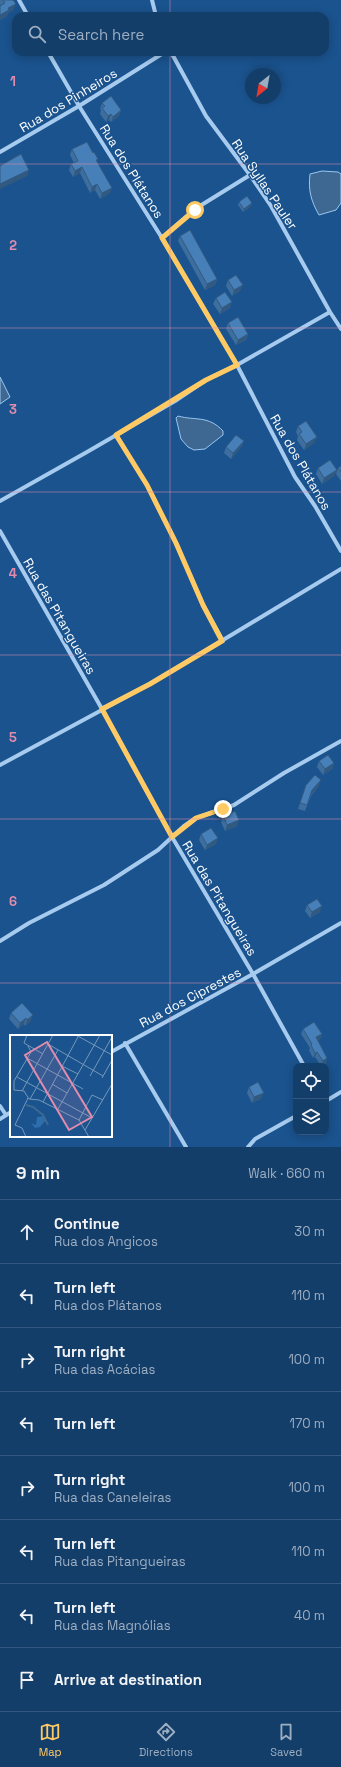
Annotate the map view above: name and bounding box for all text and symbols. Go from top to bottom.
search box [12,12,329,56]
icon: search [26,23,48,45]
text: Search here [58,25,144,44]
street label: Rua dos Pinheiros [16,64,120,136]
north arrow [245,68,281,104]
text: 1 [10,73,16,90]
street label: Rua dos Plátanos [96,121,167,222]
street label: Rua Syllas Pauler [228,136,301,233]
route start [186,201,204,219]
text: 2 [9,237,17,254]
text: 3 [9,401,17,418]
street label: Rua dos Plátanos [266,411,335,513]
street label: Rua das Pitangueiras [19,555,100,678]
text: 4 [9,565,17,582]
text: 5 [9,729,17,746]
route end [214,800,232,818]
street label: Rua das Pitangueiras [178,838,261,959]
text: 6 [9,893,17,910]
street label: Rua dos Ciprestes [136,963,244,1031]
inset map [10,1035,112,1137]
map controls [293,1063,329,1135]
button: locate [293,1063,329,1099]
button: layers [293,1099,329,1135]
text: 9 min [16,1162,60,1184]
text: Walk · 660 m [248,1165,325,1182]
text: Continue [54,1214,120,1233]
icon: ahead [16,1221,38,1243]
text: 30 m [294,1223,325,1240]
text: Rua dos Angicos [54,1233,158,1250]
text: Turn left [54,1278,116,1297]
icon: left [16,1285,38,1307]
text: 110 m [291,1287,325,1304]
text: Rua dos Plátanos [54,1297,162,1314]
text: Turn right [54,1342,125,1361]
icon: right [16,1349,38,1371]
text: 100 m [288,1351,325,1368]
text: Rua das Acácias [54,1361,155,1378]
icon: left [16,1413,38,1435]
text: Turn left [54,1414,116,1433]
text: 170 m [289,1415,325,1432]
text: Turn right [54,1470,125,1489]
icon: right [16,1477,38,1499]
text: 100 m [288,1479,325,1496]
text: Rua das Caneleiras [54,1489,171,1506]
text: Turn left [54,1534,116,1553]
icon: left [16,1541,38,1563]
text: 110 m [291,1543,325,1560]
text: Rua das Pitangueiras [54,1553,186,1570]
text: Turn left [54,1598,116,1617]
icon: left [16,1605,38,1627]
text: 40 m [294,1607,325,1624]
text: Rua das Magnólias [54,1617,171,1634]
icon: arrive [16,1669,38,1691]
text: Arrive at destination [54,1670,202,1689]
tab: Map [39,1721,62,1759]
tab: Directions [139,1721,193,1759]
tab: Saved [270,1721,302,1759]

